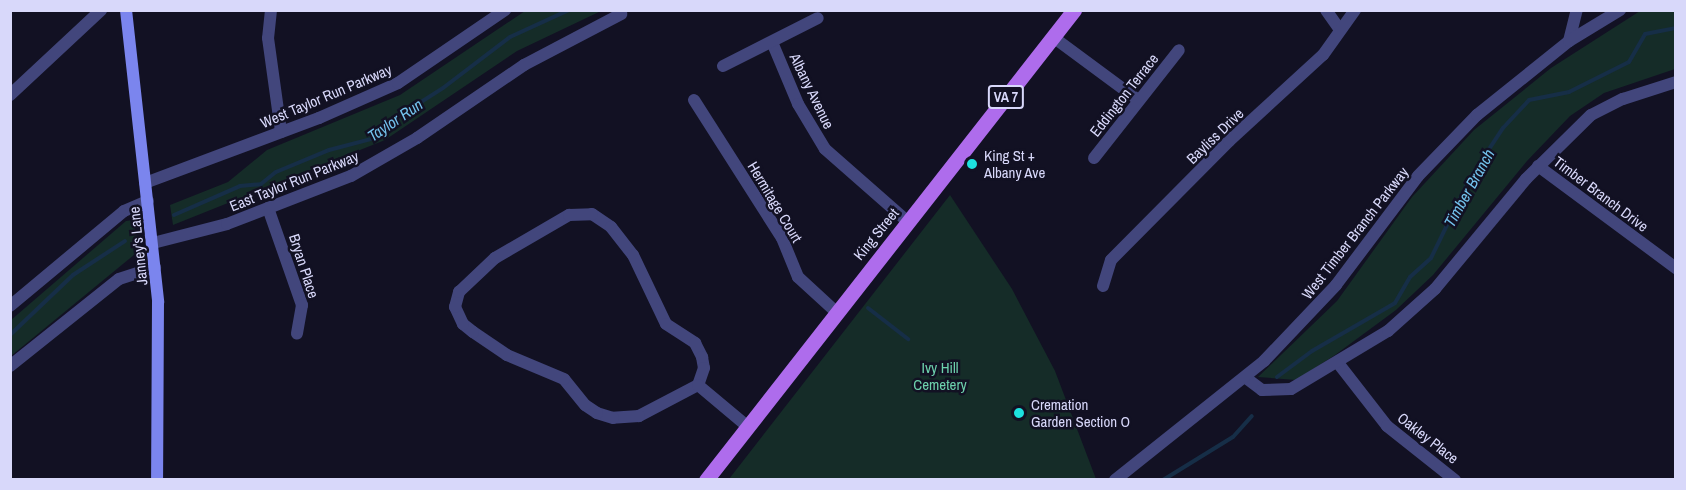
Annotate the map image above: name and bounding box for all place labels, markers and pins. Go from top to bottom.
place label: King St + Albany Ave [984,146,1046,181]
marker: King St + Albany Ave [965,157,979,171]
place label: Cremation Garden Section O [1031,395,1130,430]
marker: Cremation Garden Section O [1012,406,1026,420]

